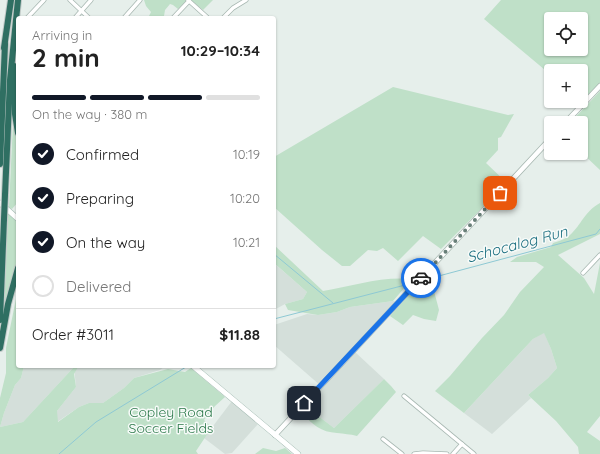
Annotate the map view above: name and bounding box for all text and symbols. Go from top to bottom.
map controls [544,12,588,160]
button: locate [544,12,588,56]
text: Arriving in [32,27,92,43]
text: 2 min [32,41,100,74]
text: 10:29–10:34 [181,41,260,60]
button: + [544,64,588,108]
text: On the way · 380 m [32,106,147,122]
button: − [544,116,588,160]
icon: check [32,143,54,165]
text: Confirmed [66,145,139,164]
text: 10:19 [233,146,260,162]
pin [483,176,517,210]
icon: bag [489,182,511,204]
icon: check [32,187,54,209]
text: Preparing [66,189,134,208]
text: 10:20 [230,190,260,206]
water label: Schocalog Run [465,221,570,267]
icon: check [32,231,54,253]
text: On the way [66,233,145,252]
text: 10:21 [233,234,260,250]
courier [401,258,441,298]
icon: car [410,267,432,289]
text: Delivered [66,277,131,296]
text: Order #3011 [32,325,114,344]
text: $11.88 [219,325,260,344]
pin [287,386,321,420]
icon: home [293,392,315,414]
park label: Copley Road Soccer Fields [129,403,213,437]

